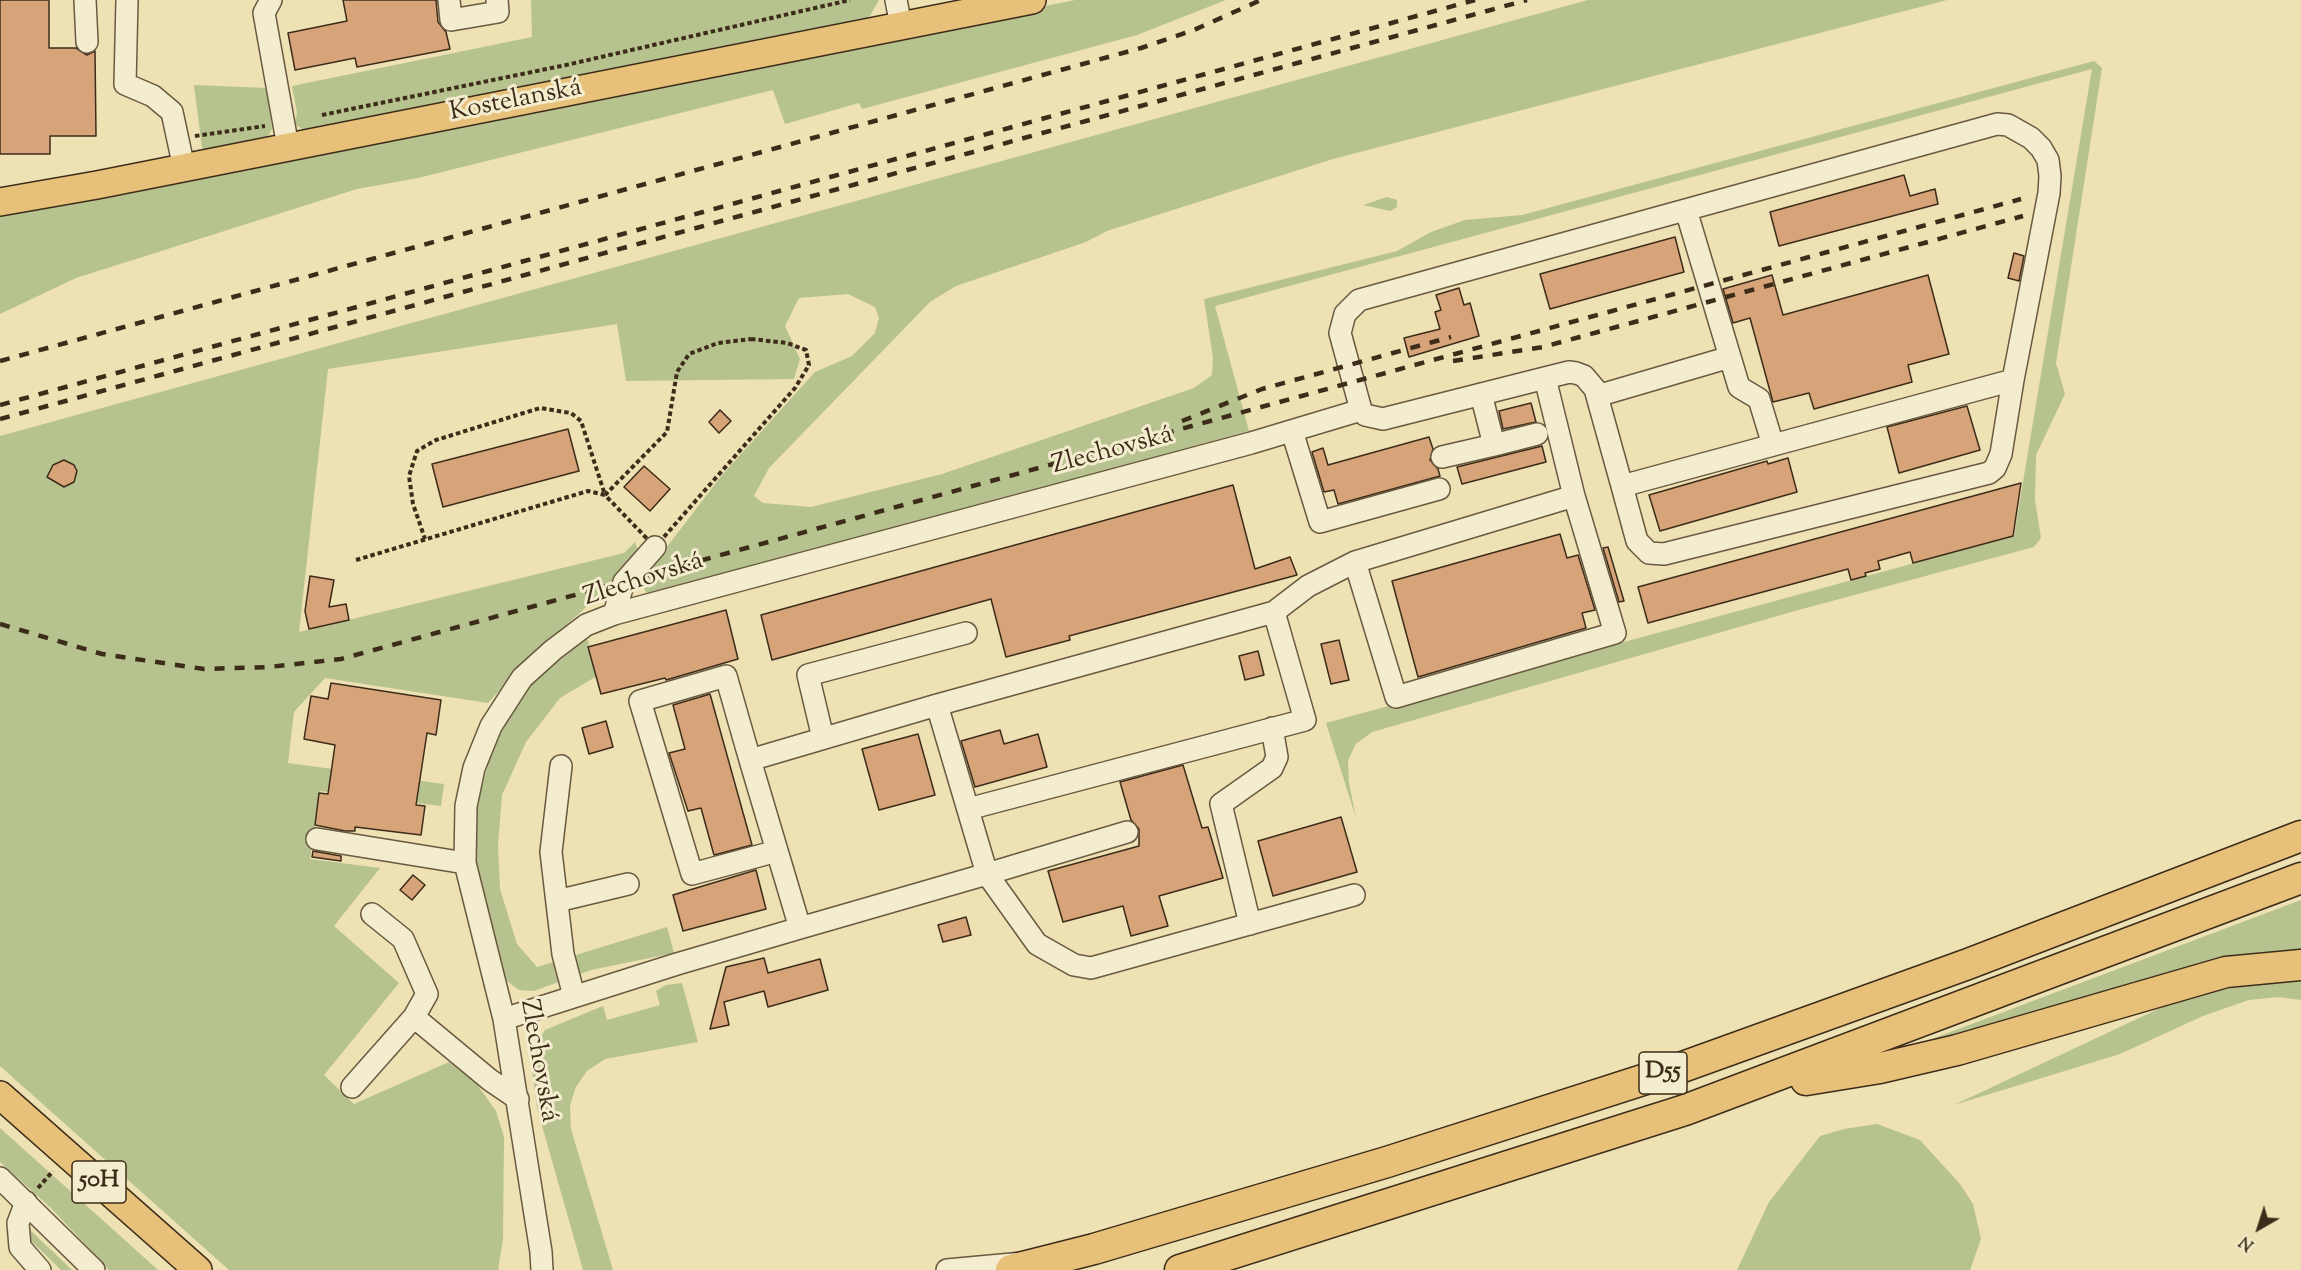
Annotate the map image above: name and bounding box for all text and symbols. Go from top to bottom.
street label: Kostelanská [447,74,585,130]
street label: Zlechovská [1049,421,1177,483]
street label: Zlechovská [580,547,708,615]
street label: Zlechovská [511,997,563,1125]
road number: D55 [1639,1052,1687,1094]
road number: 50H [72,1161,126,1203]
north arrow [2229,1198,2289,1258]
text: N [2235,1229,2260,1255]

